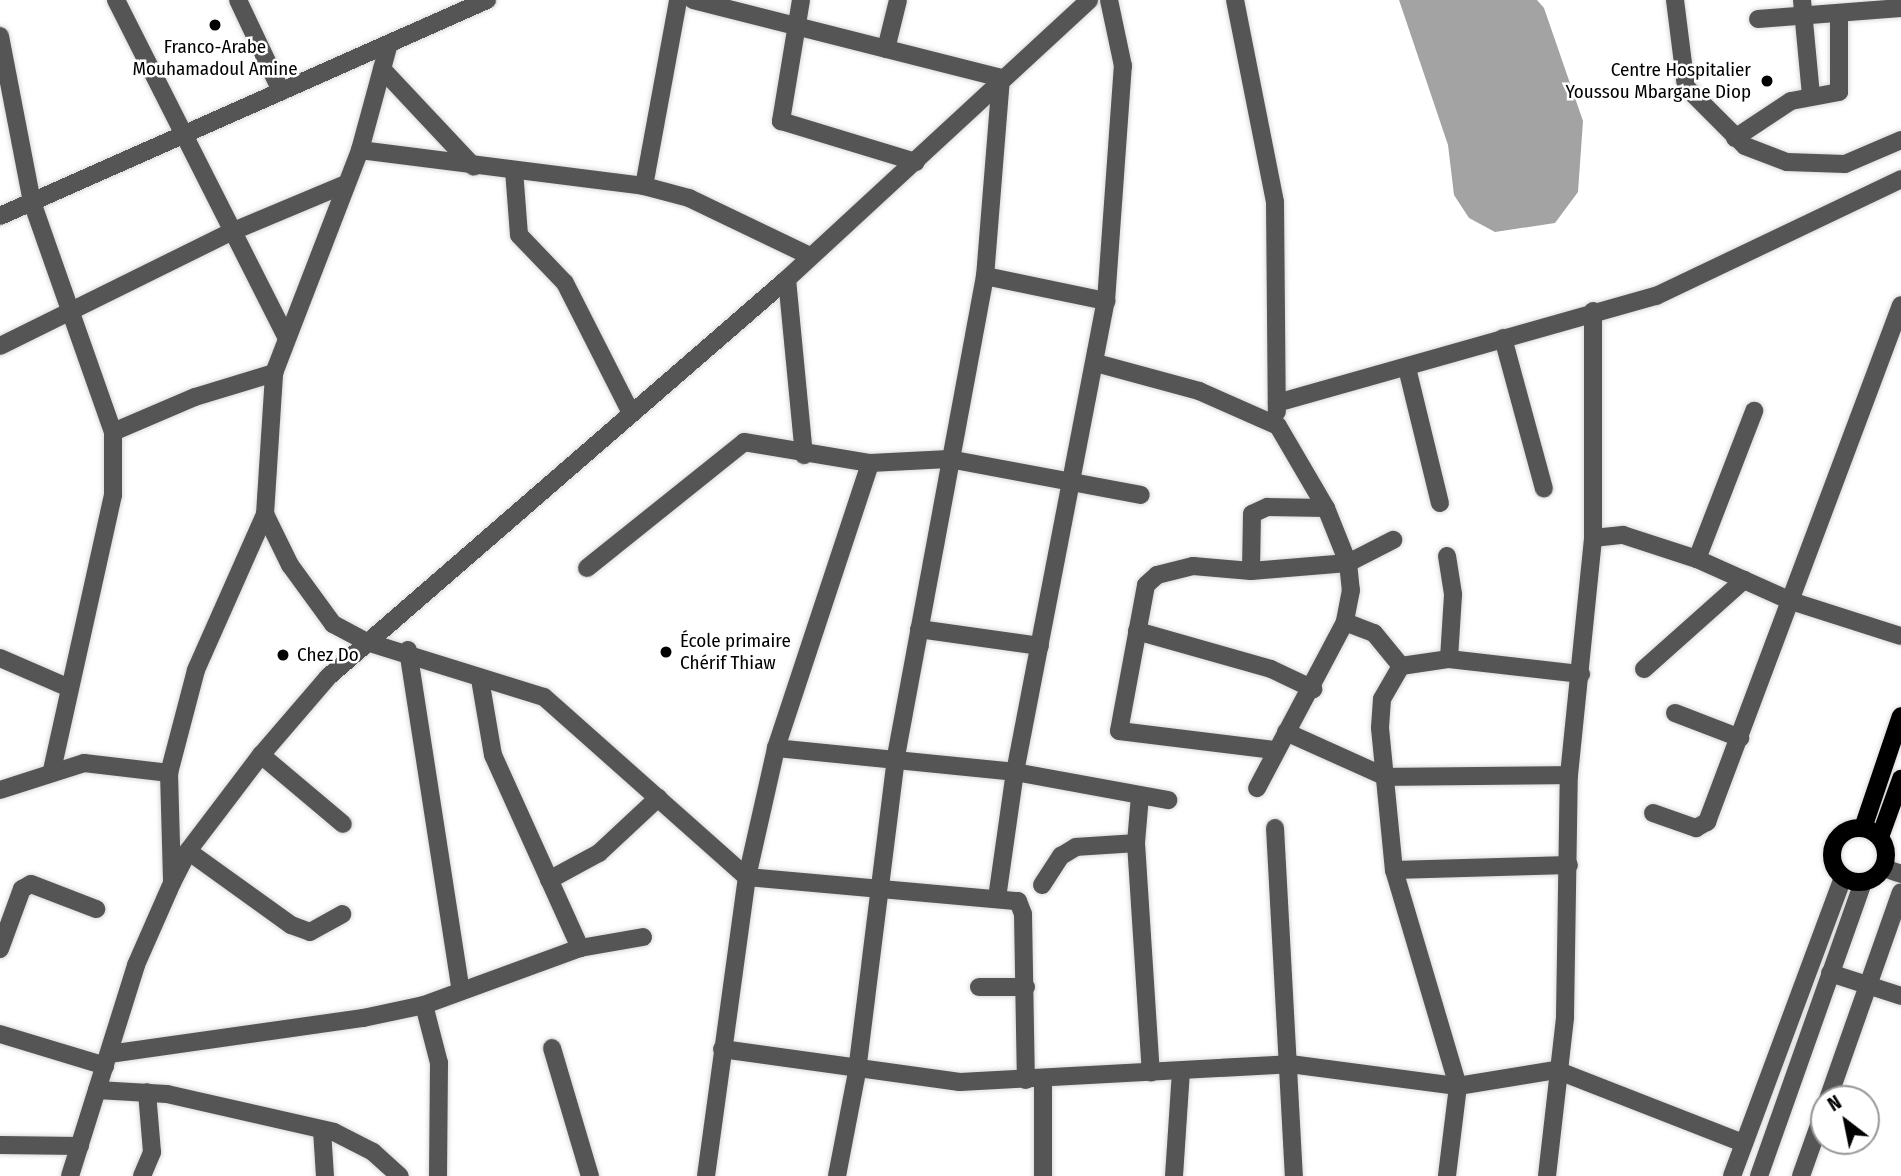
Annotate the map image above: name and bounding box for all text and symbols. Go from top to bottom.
marker: Franco-Arabe Mouhamadoul Amine [207,17,223,33]
place label: Franco-Arabe Mouhamadoul Amine [132,36,298,80]
place label: Centre Hospitalier Youssou Mbargane Diop [1566,59,1751,103]
marker: Centre Hospitalier Youssou Mbargane Diop [1757,71,1777,91]
place label: École primaire Chérif Thiaw [680,630,791,674]
place label: Chez Do [297,644,359,666]
marker: École primaire Chérif Thiaw [658,644,674,660]
marker: Chez Do [275,647,291,663]
north arrow [1810,1085,1880,1155]
text: N [1824,1091,1846,1116]

